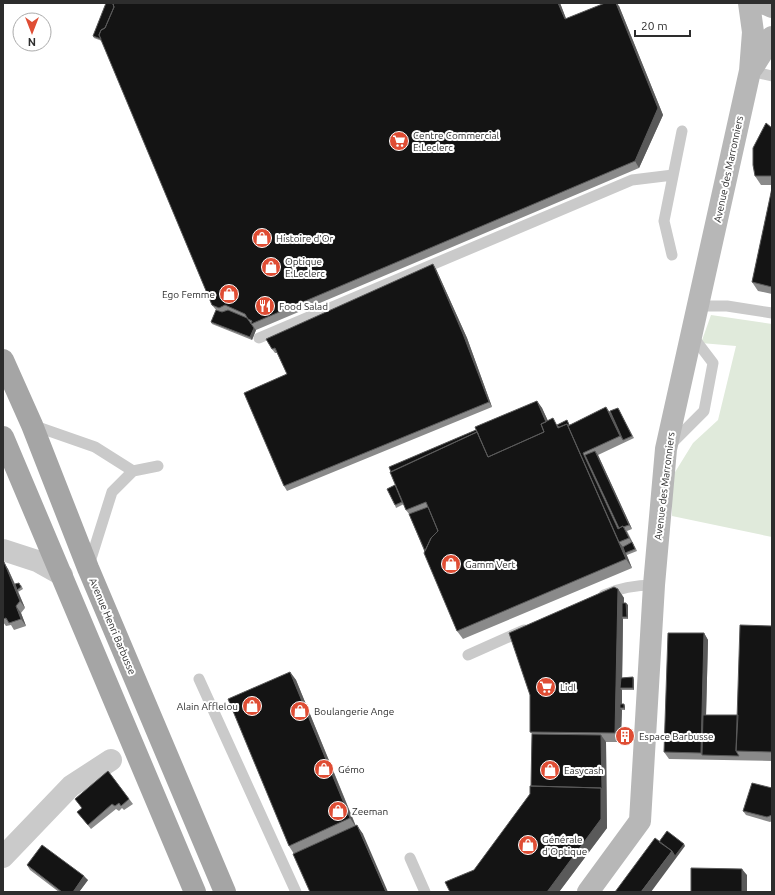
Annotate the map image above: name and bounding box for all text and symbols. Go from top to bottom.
north arrow [12,12,52,52]
scale bar [635,12,690,38]
text: 20 m [641,19,668,32]
text: N [28,36,36,48]
street label: Avenue des Marronniers [712,115,745,223]
supermarket icon: Centre Commercial E.Leclerc [388,130,410,152]
place label: Centre Commercial E.Leclerc [413,130,500,153]
shop icon: Histoire d'Or [251,227,273,249]
place label: Histoire d'Or [276,233,333,244]
shop icon: Optique E.Leclerc [260,256,282,278]
place label: Optique E.Leclerc [285,256,325,279]
shop icon: Ego Femme [218,283,240,305]
place label: Ego Femme [162,289,215,300]
restaurant icon: Food Salad [254,295,276,317]
place label: Food Salad [279,301,328,312]
street label: Avenue des Marronniers [652,431,677,541]
shop icon: Gamm Vert [440,553,462,575]
place label: Gamm Vert [465,559,516,570]
street label: Avenue Henri Barbusse [87,576,138,676]
supermarket icon: Lidl [535,676,557,698]
place label: Lidl [560,682,576,693]
shop icon: Alain Afflelou [241,695,263,717]
shop icon: Boulangerie Ange [289,700,311,722]
place label: Alain Afflelou [177,701,238,712]
place label: Boulangerie Ange [314,706,394,717]
building icon: Espace Barbusse [614,725,636,747]
place label: Espace Barbusse [639,731,713,742]
shop icon: Gémo [313,758,335,780]
shop icon: Easycash [539,759,561,781]
place label: Gémo [338,764,365,775]
place label: Easycash [564,765,604,776]
shop icon: Zeeman [327,800,349,822]
place label: Zeeman [352,806,388,817]
shop icon: Générale d'Optique [517,834,539,856]
place label: Générale d'Optique [542,834,587,857]

